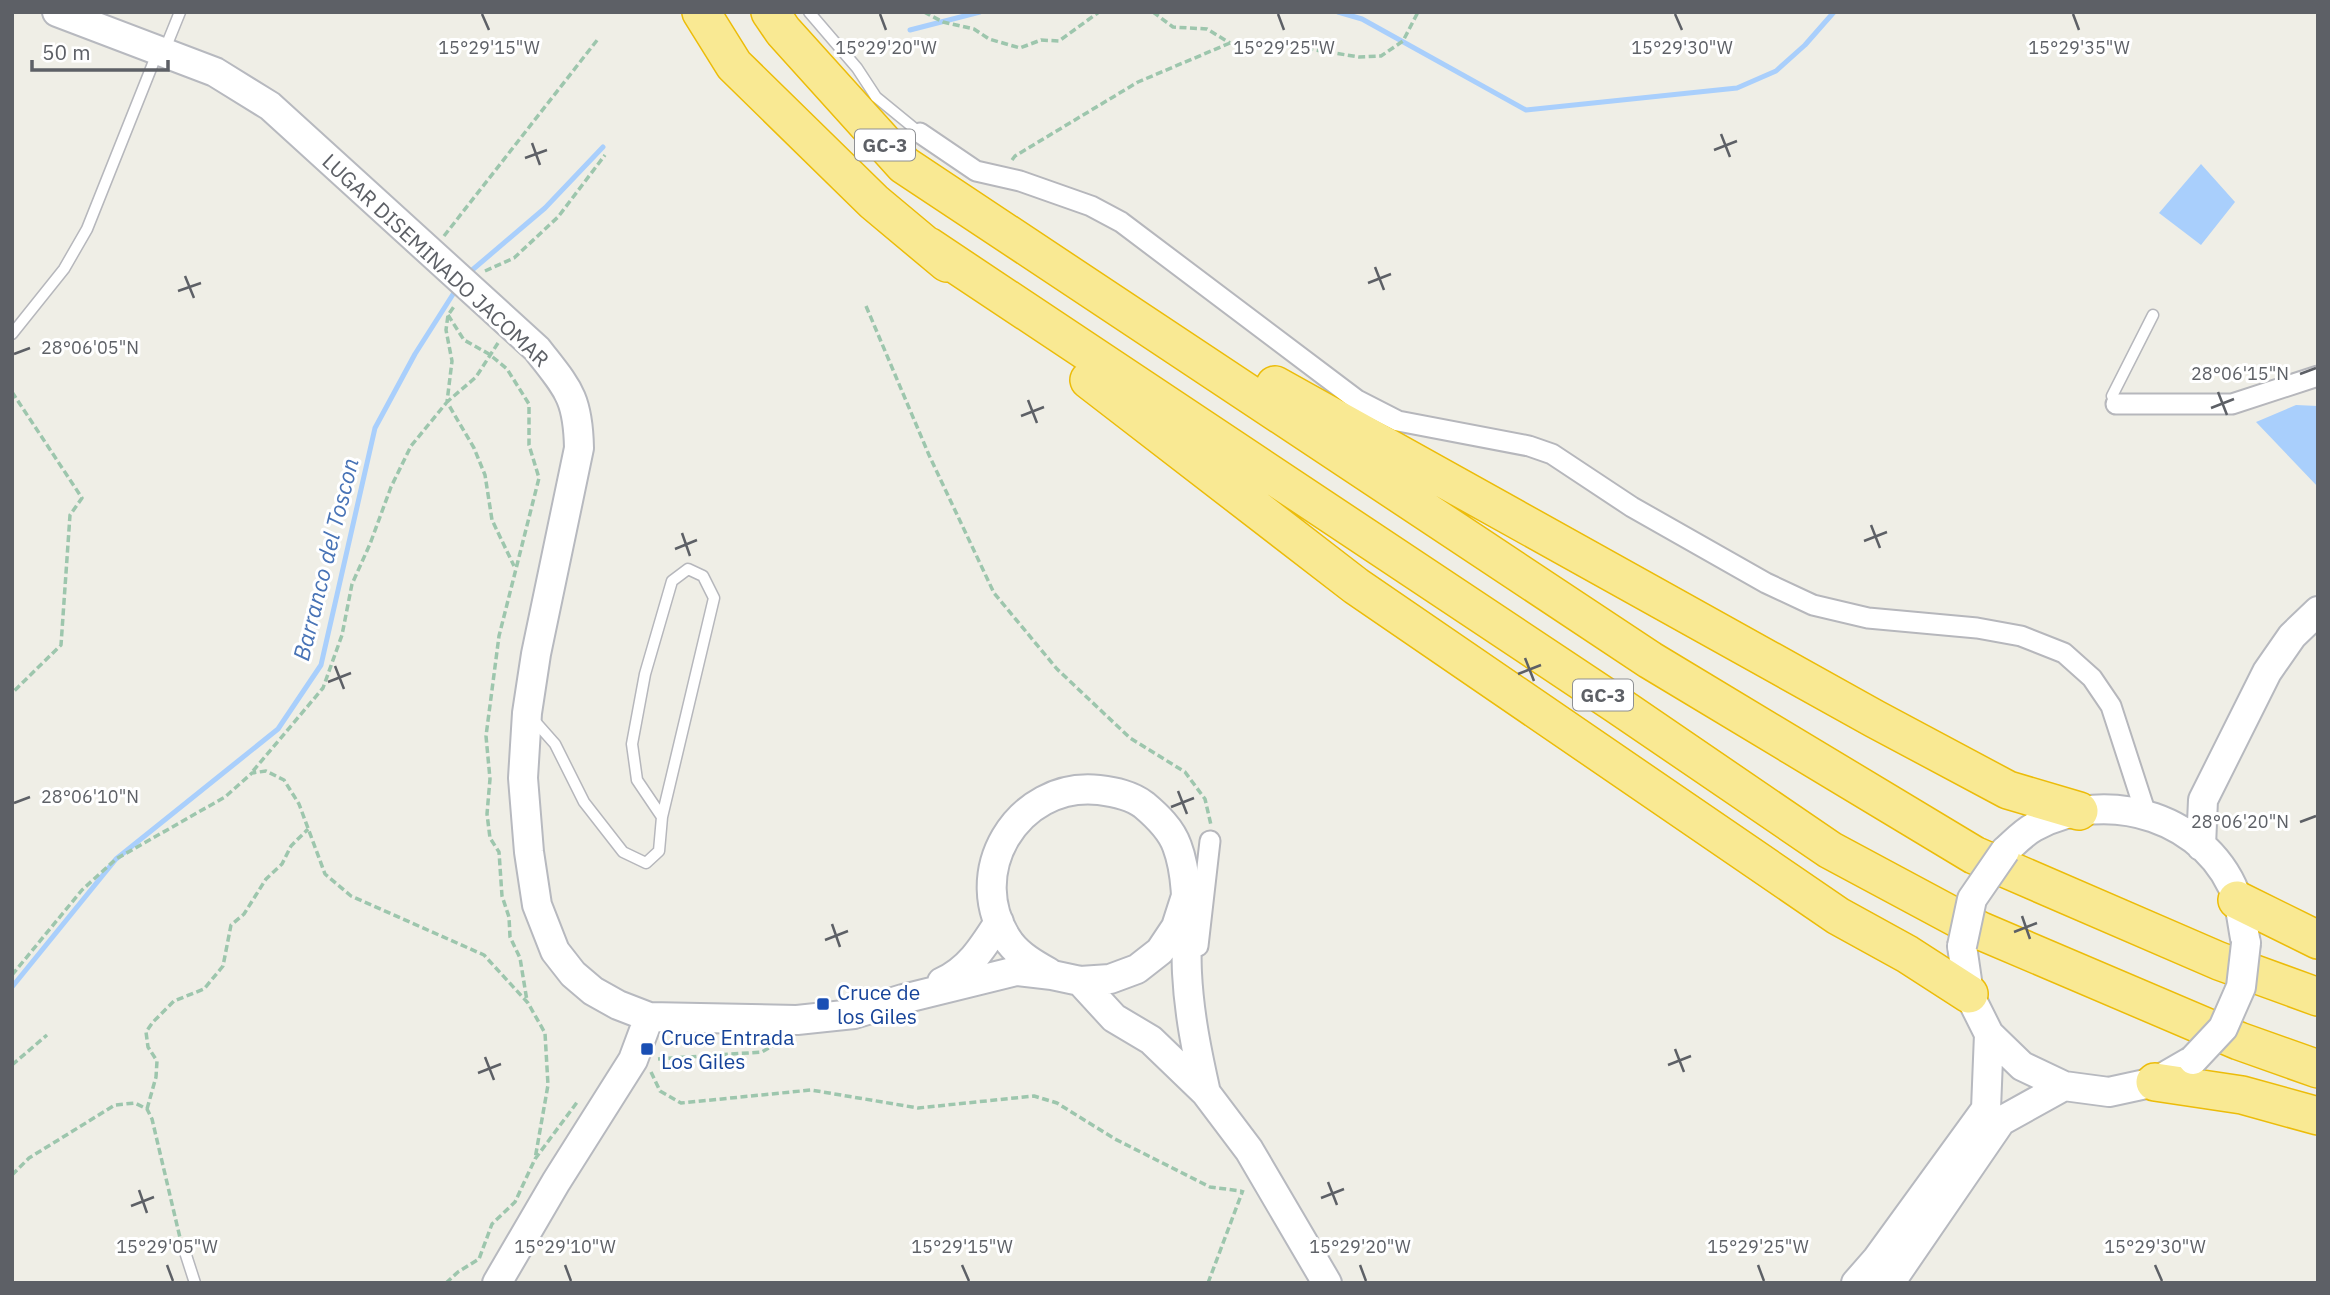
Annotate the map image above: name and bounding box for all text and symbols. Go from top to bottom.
scale bar [32,28,168,72]
text: 15°29'15"W [438,36,540,59]
text: 15°29'20"W [835,36,937,59]
text: 15°29'25"W [1233,36,1335,59]
text: 15°29'30"W [1631,36,1733,59]
text: 15°29'35"W [2028,36,2130,59]
text: 50 m [42,38,91,66]
road number: GC-3 [855,130,915,160]
street label: LUGAR DISEMINADO JACOMAR [317,147,555,373]
text: 28°06'05"N [41,336,139,359]
text: 28°06'15"N [2191,362,2289,385]
water label: Barranco del Toscon [285,454,365,664]
road number: GC-3 [1573,680,1633,710]
text: 28°06'10"N [41,785,139,808]
text: 28°06'20"N [2191,810,2289,833]
place label: Cruce de los Giles [837,978,920,1030]
marker: Cruce de los Giles [815,996,831,1012]
place label: Cruce Entrada Los Giles [661,1023,794,1075]
marker: Cruce Entrada Los Giles [639,1041,655,1057]
text: 15°29'05"W [116,1235,218,1258]
text: 15°29'10"W [514,1235,616,1258]
text: 15°29'15"W [911,1235,1013,1258]
text: 15°29'20"W [1309,1235,1411,1258]
text: 15°29'25"W [1707,1235,1809,1258]
text: 15°29'30"W [2104,1235,2206,1258]

